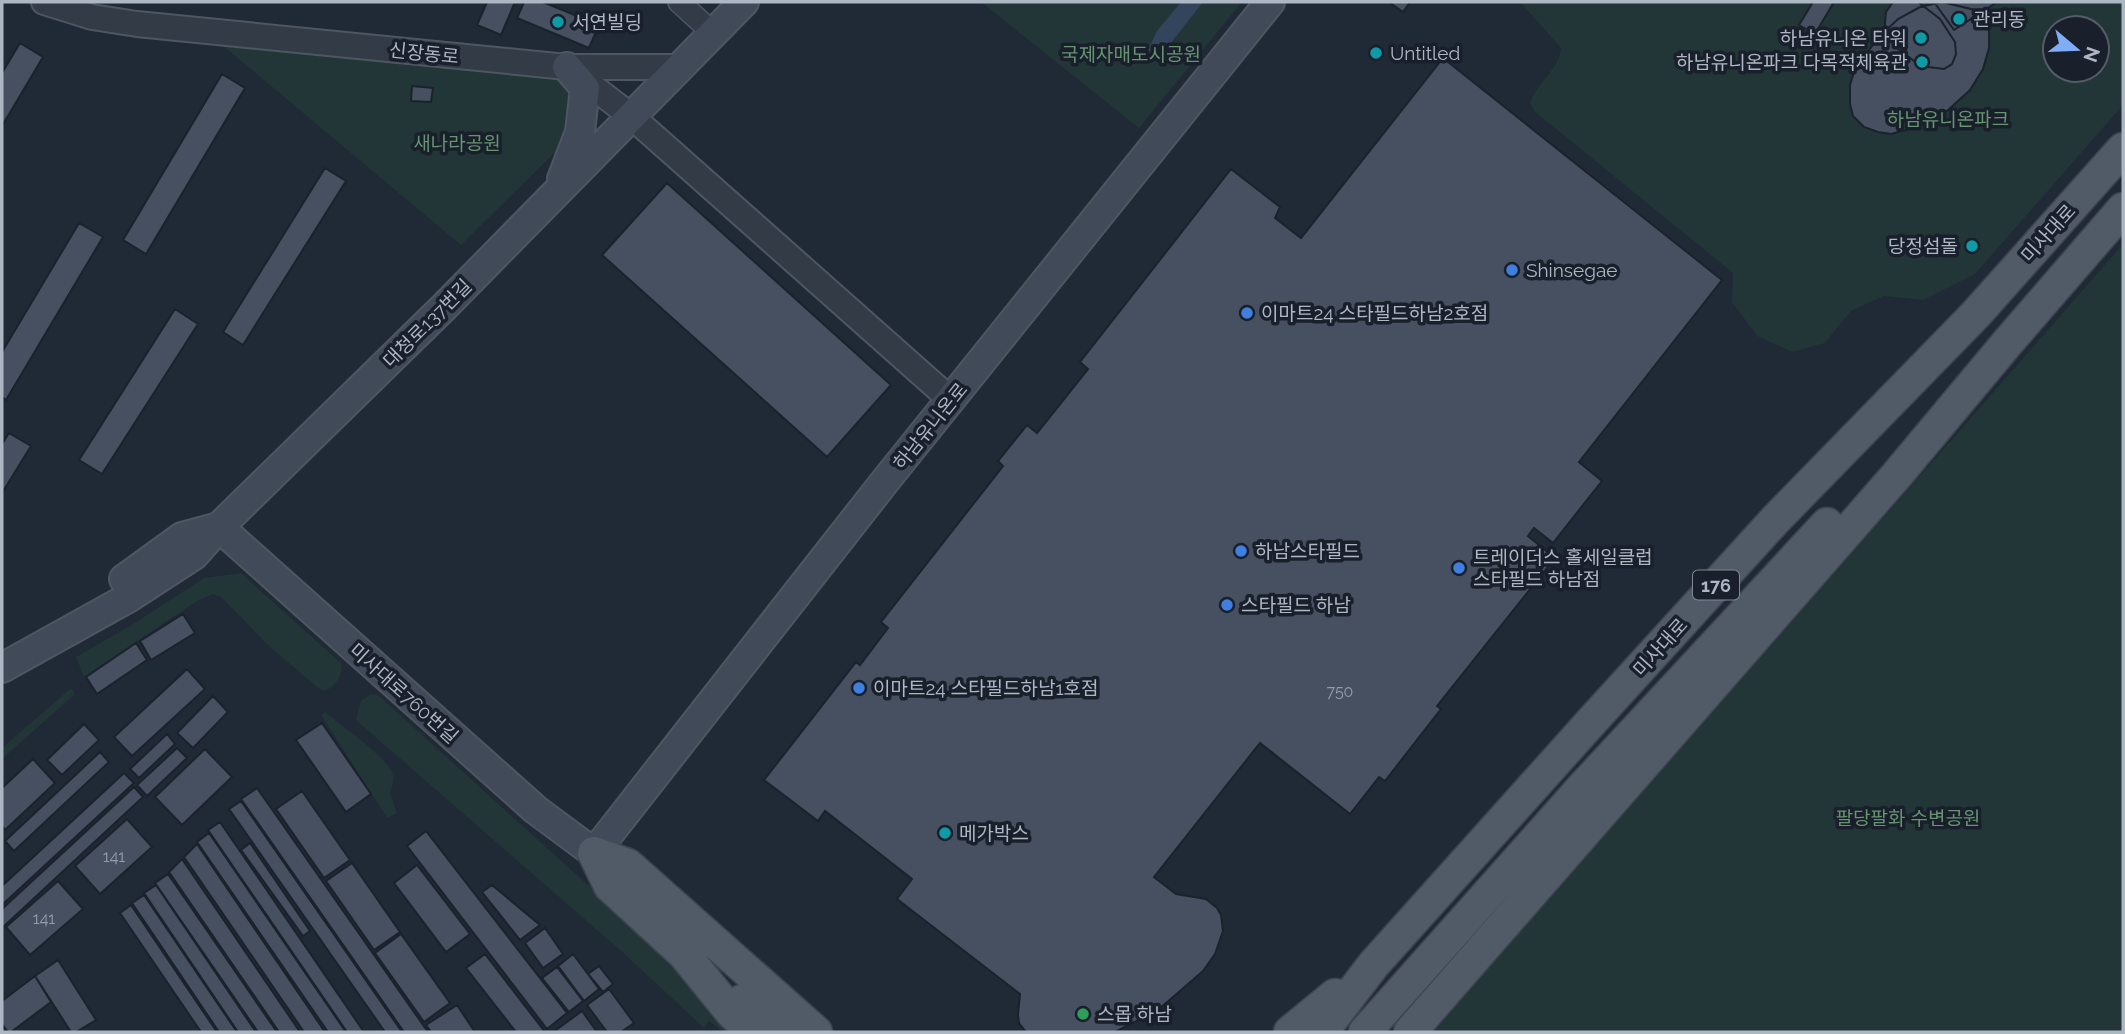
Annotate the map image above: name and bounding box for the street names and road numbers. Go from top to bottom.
street label: 신장동로 [388,38,460,68]
street label: 미사대로 [2016,200,2080,266]
street label: 대청로137번길 [378,274,476,372]
street label: 하남유니온로 [888,378,972,474]
road number: 176 [1693,570,1739,600]
street label: 미사대로 [1628,614,1692,680]
street label: 미사대로760번길 [345,639,463,747]

